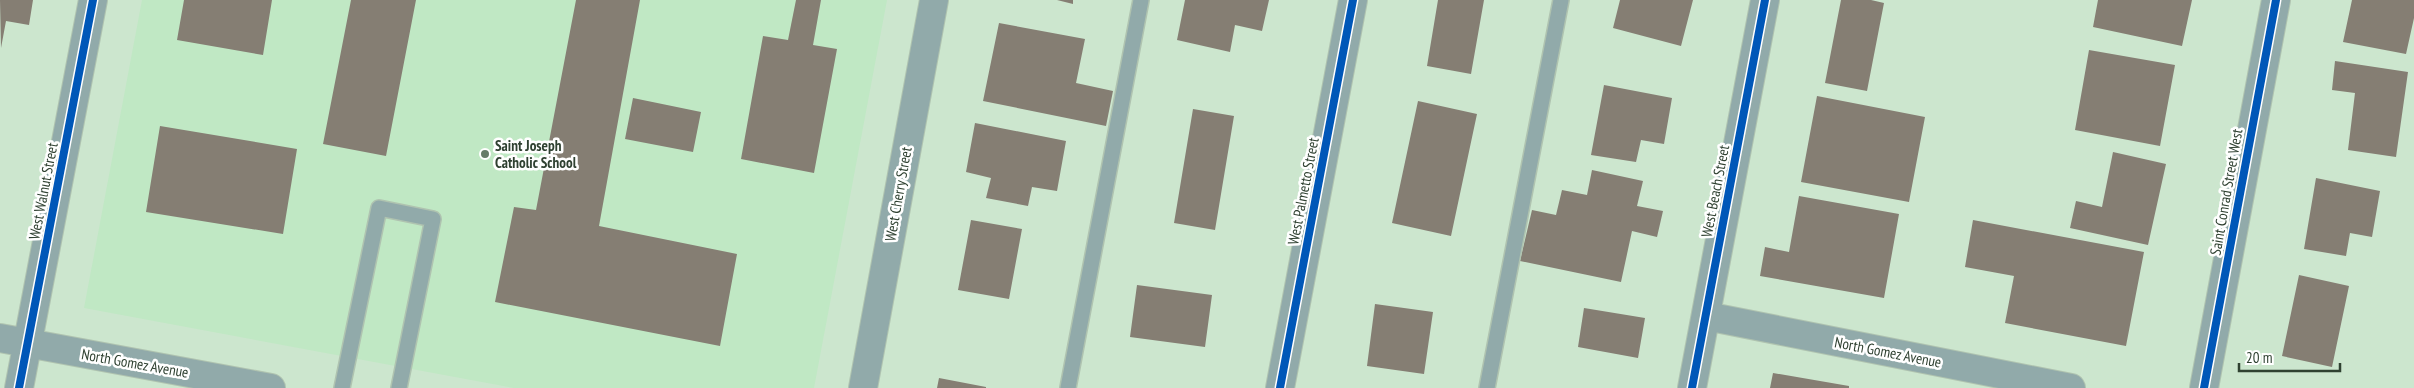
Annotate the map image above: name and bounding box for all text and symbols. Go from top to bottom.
street label: Saint Conrad Street West [2206,127,2246,257]
place label: Saint Joseph Catholic School [495,136,577,172]
street label: West Palmetto Street [1283,136,1323,246]
street label: West Walnut Street [24,141,62,241]
street label: West Beach Street [1697,143,1733,239]
street label: West Cherry Street [880,145,916,243]
marker: Saint Joseph Catholic School [479,148,491,160]
street label: North Gomez Avenue [1833,332,1943,372]
scale bar [2239,340,2340,372]
street label: North Gomez Avenue [80,344,190,382]
text: 20 m [2246,348,2272,367]

